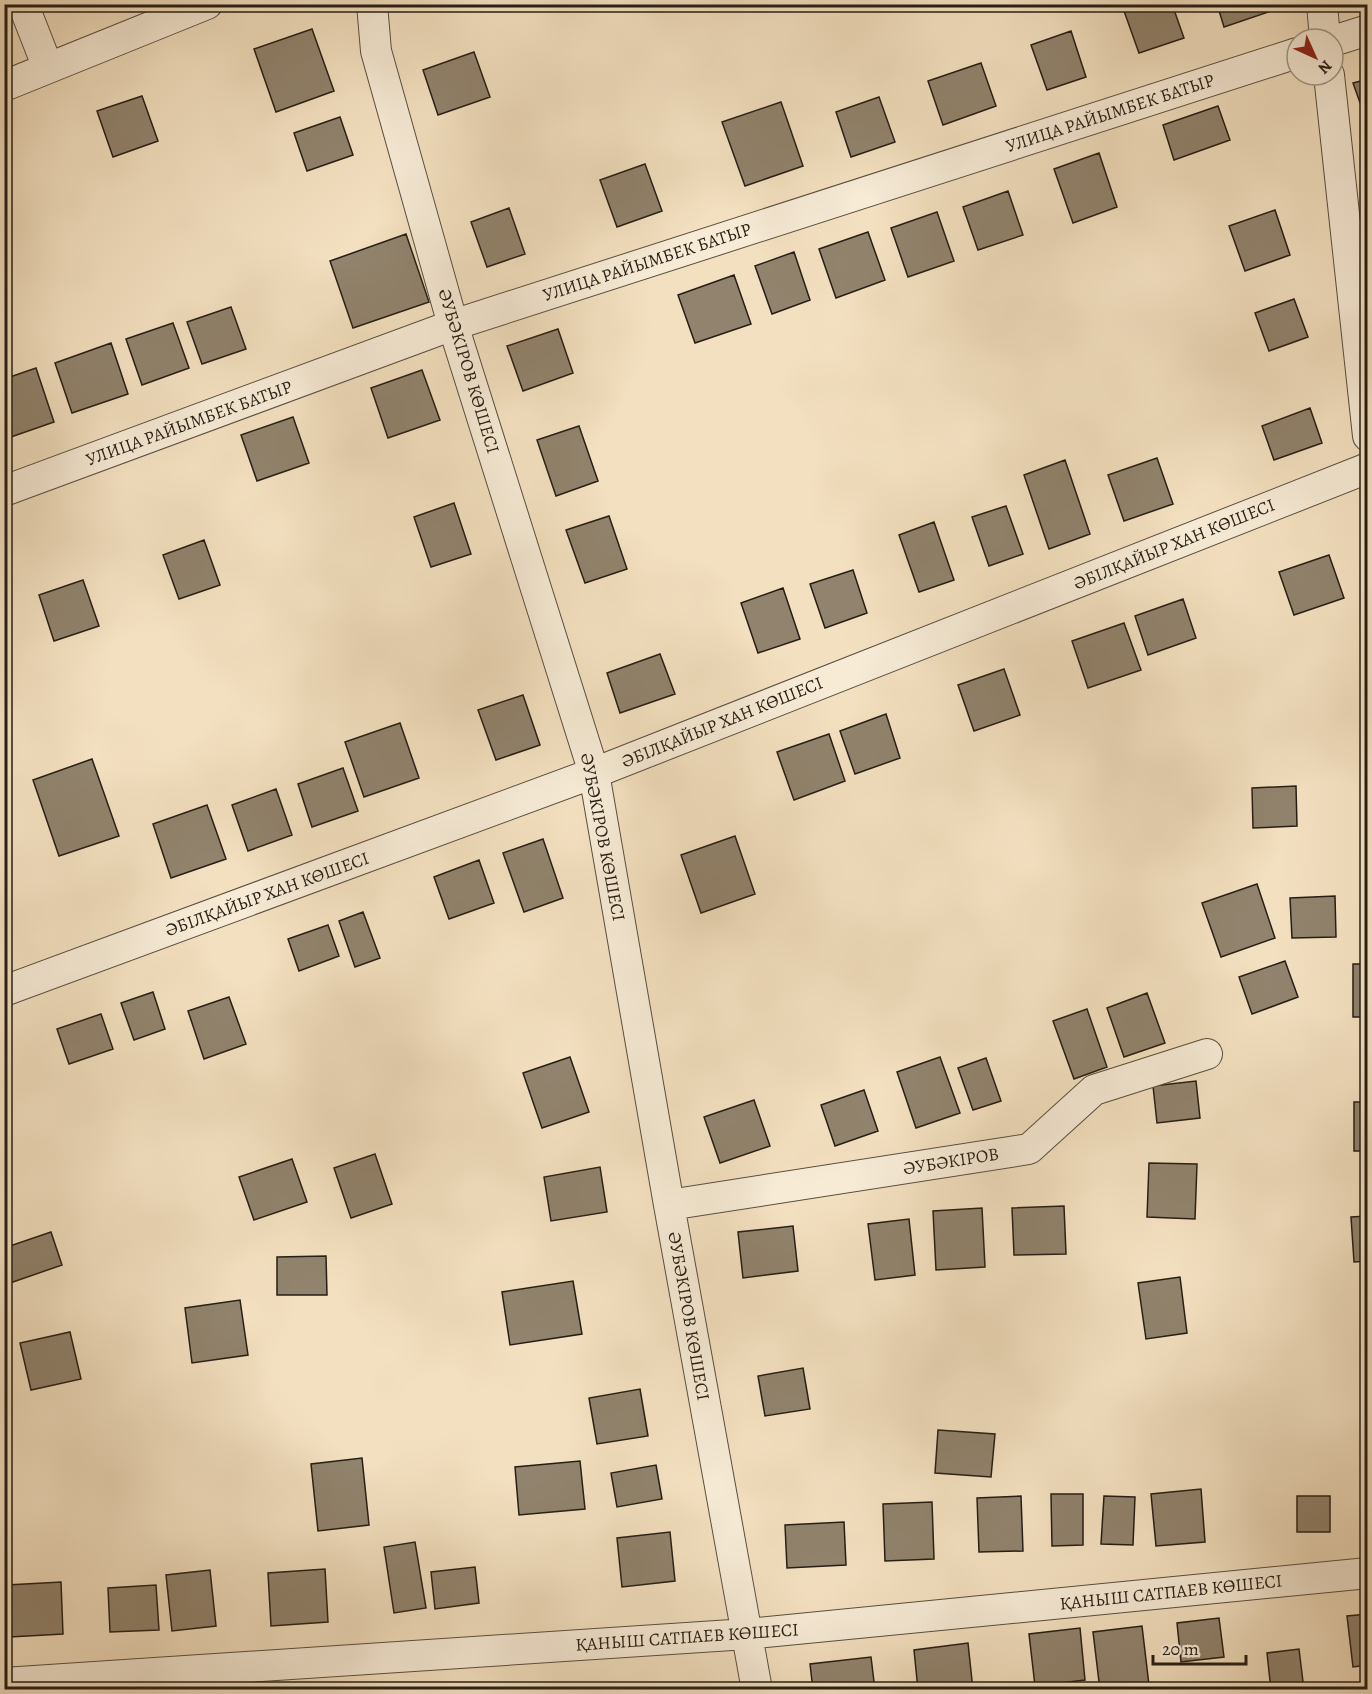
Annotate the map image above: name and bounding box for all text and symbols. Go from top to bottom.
north arrow [1285,27,1345,87]
text: N [1313,55,1337,79]
street label: УЛИЦА РАЙЫМБЕК БАТЫР [1003,68,1217,158]
street label: УЛИЦА РАЙЫМБЕК БАТЫР [540,217,754,307]
street label: ӘУБӘКІРОВ КӨШЕСІ [433,286,505,456]
street label: УЛИЦА РАЙЫМБЕК БАТЫР [83,374,296,472]
street label: ӘБІЛҚАЙЫР ХАН КӨШЕСІ [1070,493,1278,595]
street label: ӘБІЛҚАЙЫР ХАН КӨШЕСІ [618,671,826,773]
street label: ӘУБӘКІРОВ КӨШЕСІ [575,751,631,923]
street label: ӘБІЛҚАЙЫР ХАН КӨШЕСІ [162,846,372,942]
street label: ӘУБӘКІРОВ [901,1142,1001,1180]
street label: ӘУБӘКІРОВ КӨШЕСІ [662,1230,716,1402]
street label: ҚАНЫШ САТПАЕВ КӨШЕСІ [1059,1568,1283,1616]
street label: ҚАНЫШ САТПАЕВ КӨШЕСІ [575,1617,799,1657]
scale bar [1153,1628,1246,1666]
text: 20 m [1162,1637,1199,1661]

